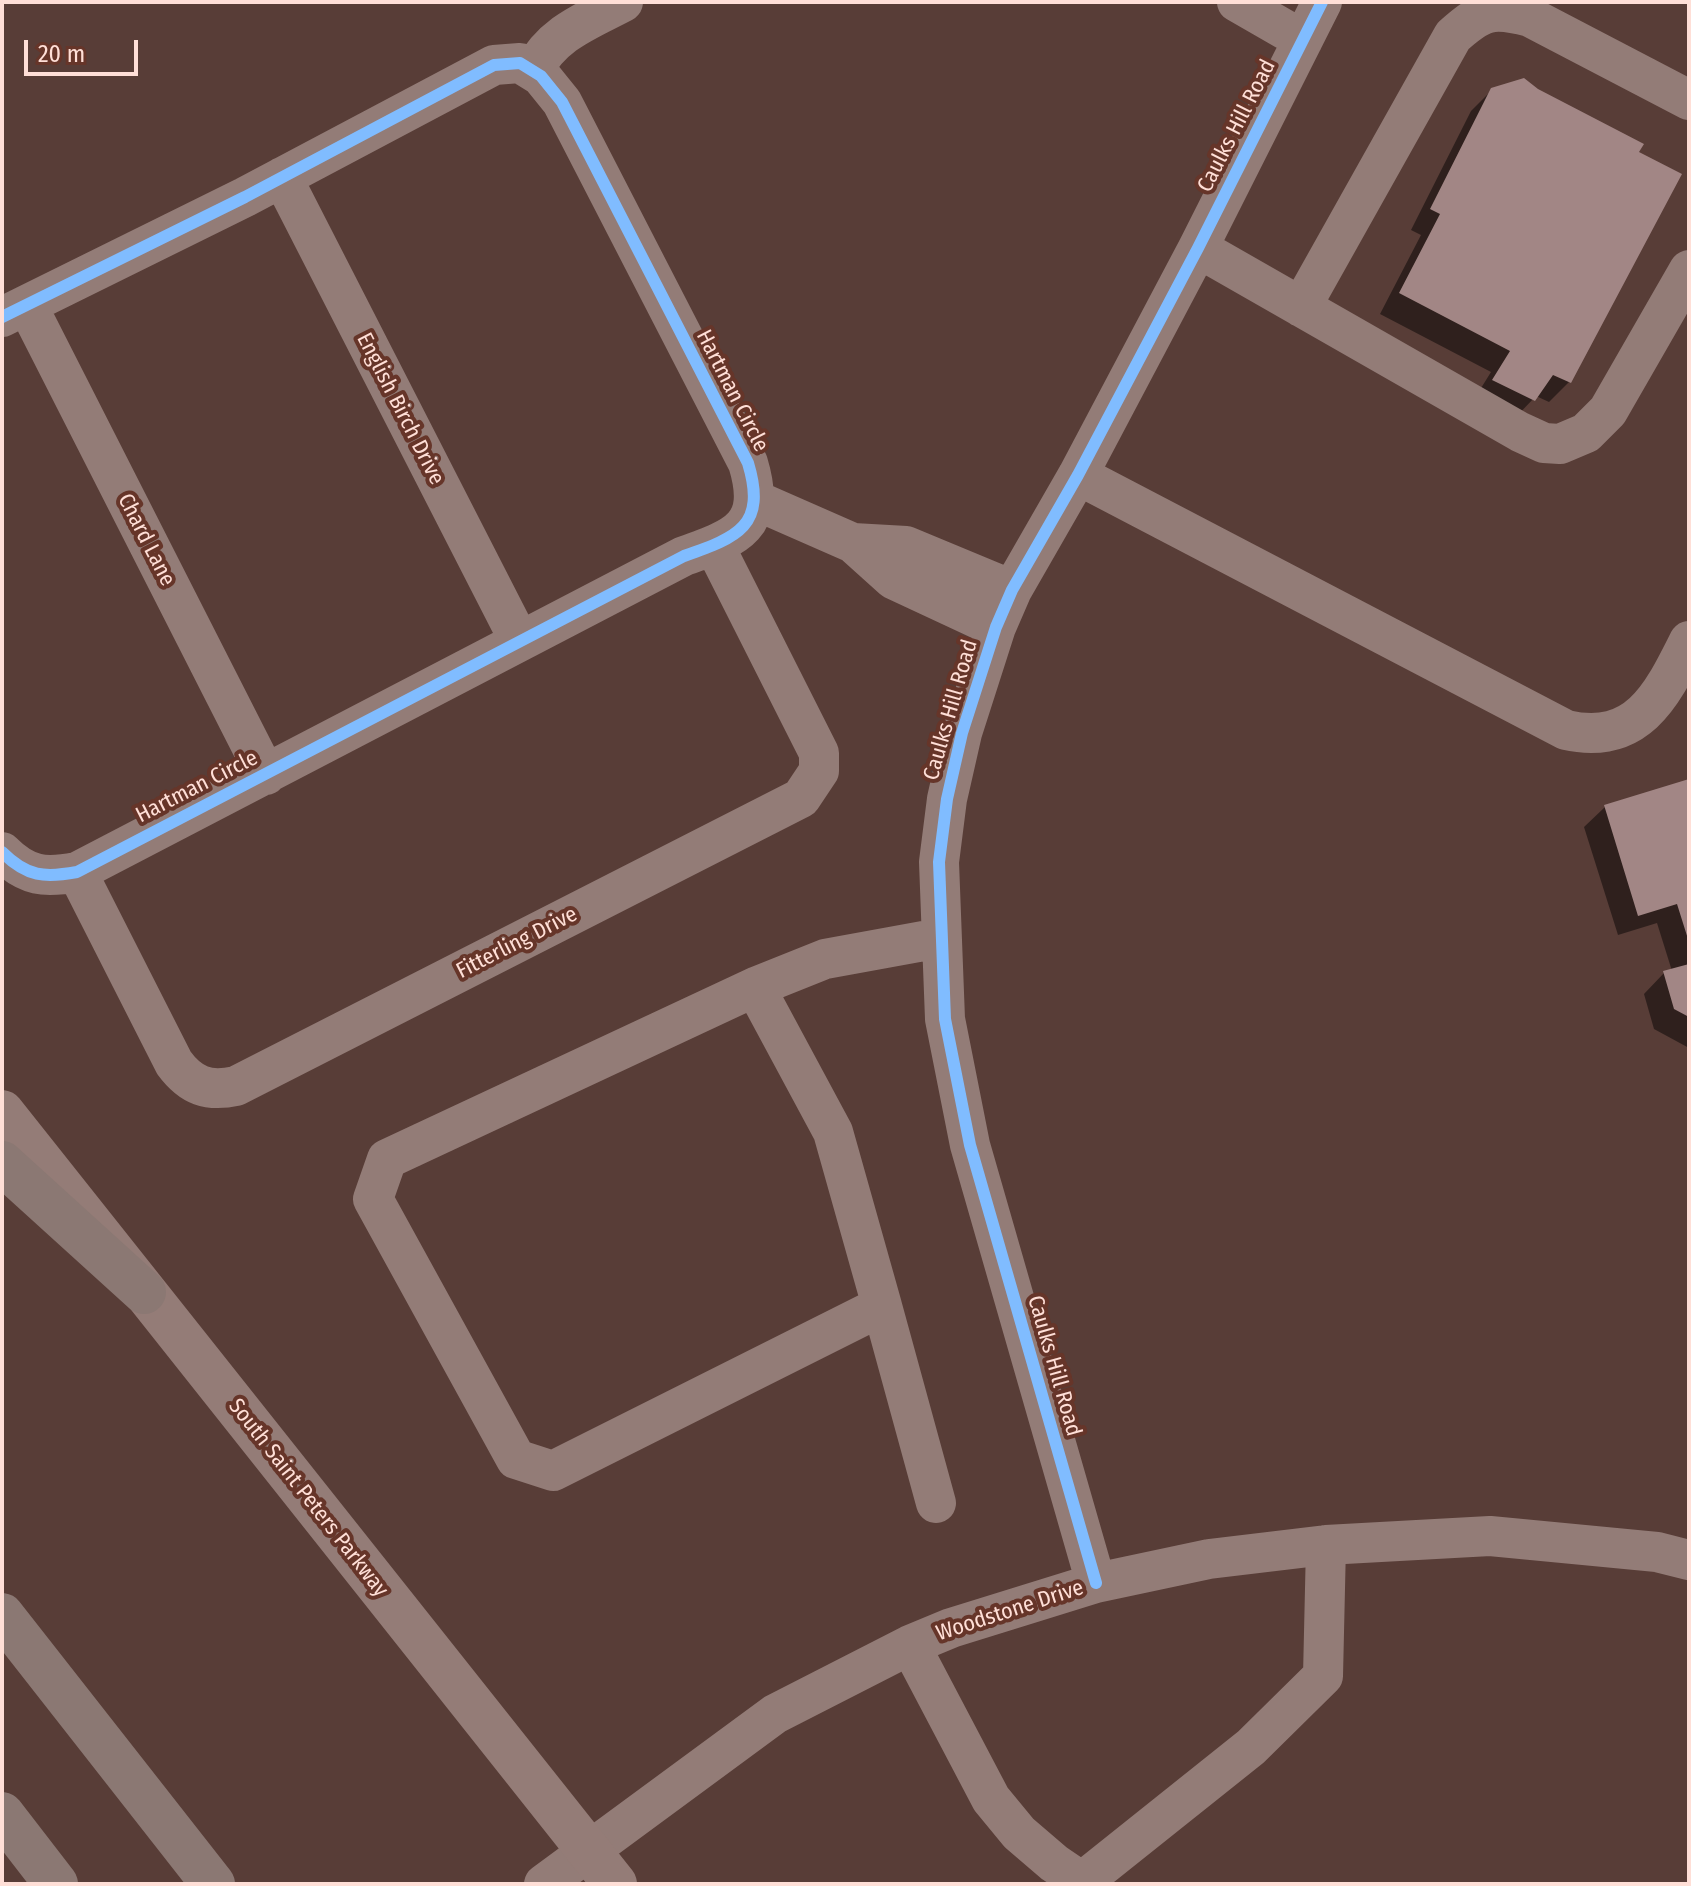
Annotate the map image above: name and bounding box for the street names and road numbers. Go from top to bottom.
street label: Caulks Hill Road [1192,55,1282,197]
street label: Hartman Circle [690,326,774,456]
street label: English Birch Drive [350,329,450,489]
street label: Chard Lane [111,489,181,591]
street label: Caulks Hill Road [918,637,984,783]
street label: Hartman Circle [132,745,262,829]
street label: Fitterling Drive [452,901,582,985]
street label: Caulks Hill Road [1021,1293,1087,1439]
street label: South Saint Peters Parkway [222,1394,394,1602]
street label: Woodstone Drive [933,1575,1087,1647]

